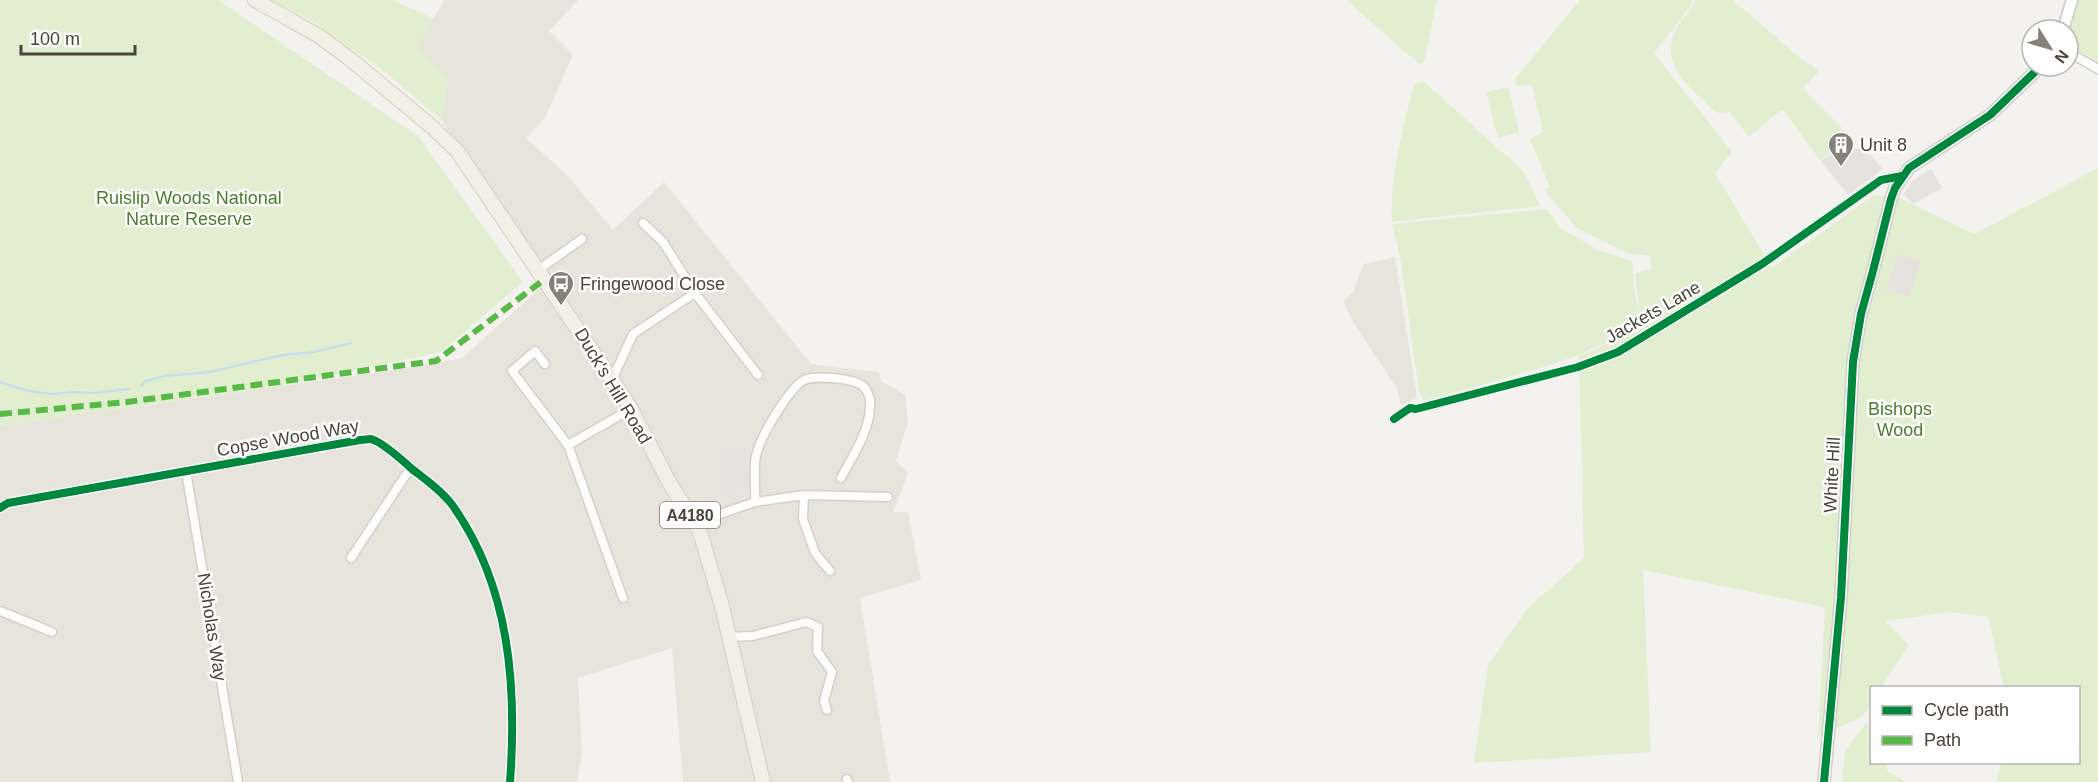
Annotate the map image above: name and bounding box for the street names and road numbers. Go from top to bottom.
street label: Jackets Lane [1602,277,1704,347]
street label: Duck's Hill Road [571,324,655,448]
street label: Copse Wood Way [215,416,361,460]
street label: White Hill [1820,437,1844,513]
road number: A4180 [660,502,720,528]
street label: Nicholas Way [194,571,230,683]

